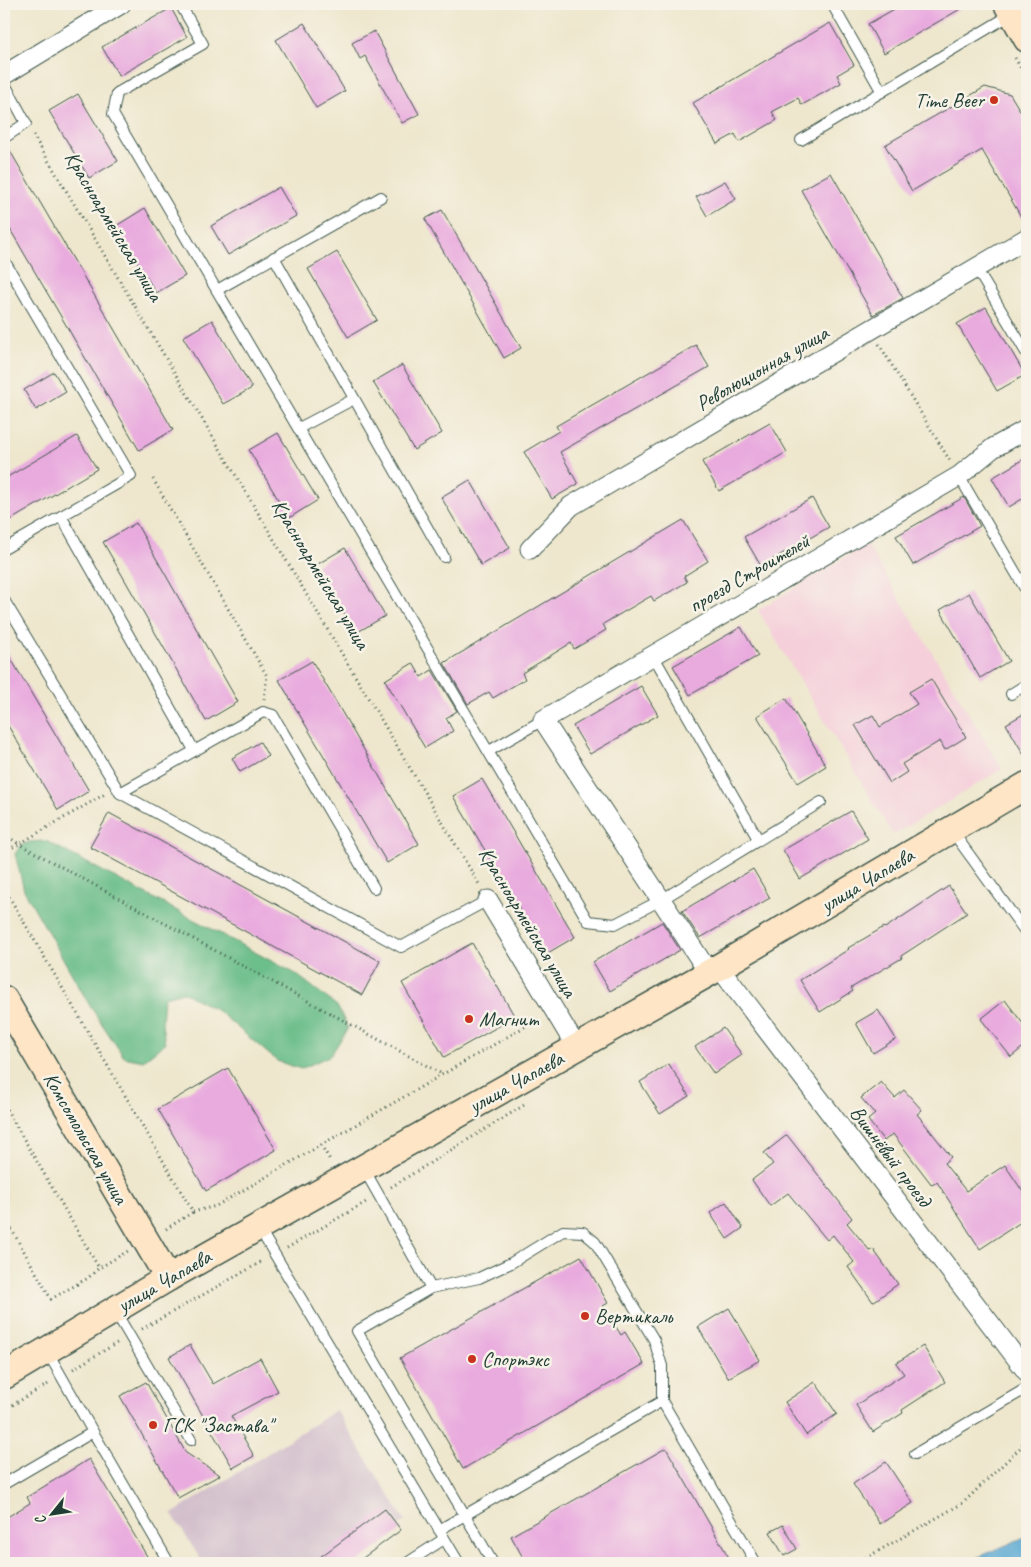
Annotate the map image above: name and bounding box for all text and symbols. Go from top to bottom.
place label: Time Beer [915,87,985,113]
marker: Time Beer [988,94,1000,106]
street label: Красноармейская улица [59,146,170,307]
street label: Революционная улица [691,319,834,416]
street label: Красноармейская улица [266,494,377,655]
street label: проезд Строителей [684,527,815,618]
street label: улица Чапаева [814,841,920,919]
street label: Красноармейская улица [473,842,584,1003]
place label: Магнит [479,1006,540,1032]
marker: Магнит [463,1013,475,1025]
street label: улица Чапаева [462,1044,569,1120]
street label: Комсомольская улица [38,1067,135,1210]
street label: Вишнёвый проезд [845,1100,939,1214]
street label: улица Чапаева [111,1243,217,1319]
place label: Вертикаль [595,1303,673,1329]
marker: Вертикаль [579,1310,591,1322]
place label: Спортэкс [482,1346,551,1372]
marker: Спортэкс [466,1353,478,1365]
place label: ГСК "Застава" [163,1412,277,1438]
marker: ГСК "Застава" [147,1419,159,1431]
north arrow [28,1490,78,1540]
text: С [31,1511,50,1527]

